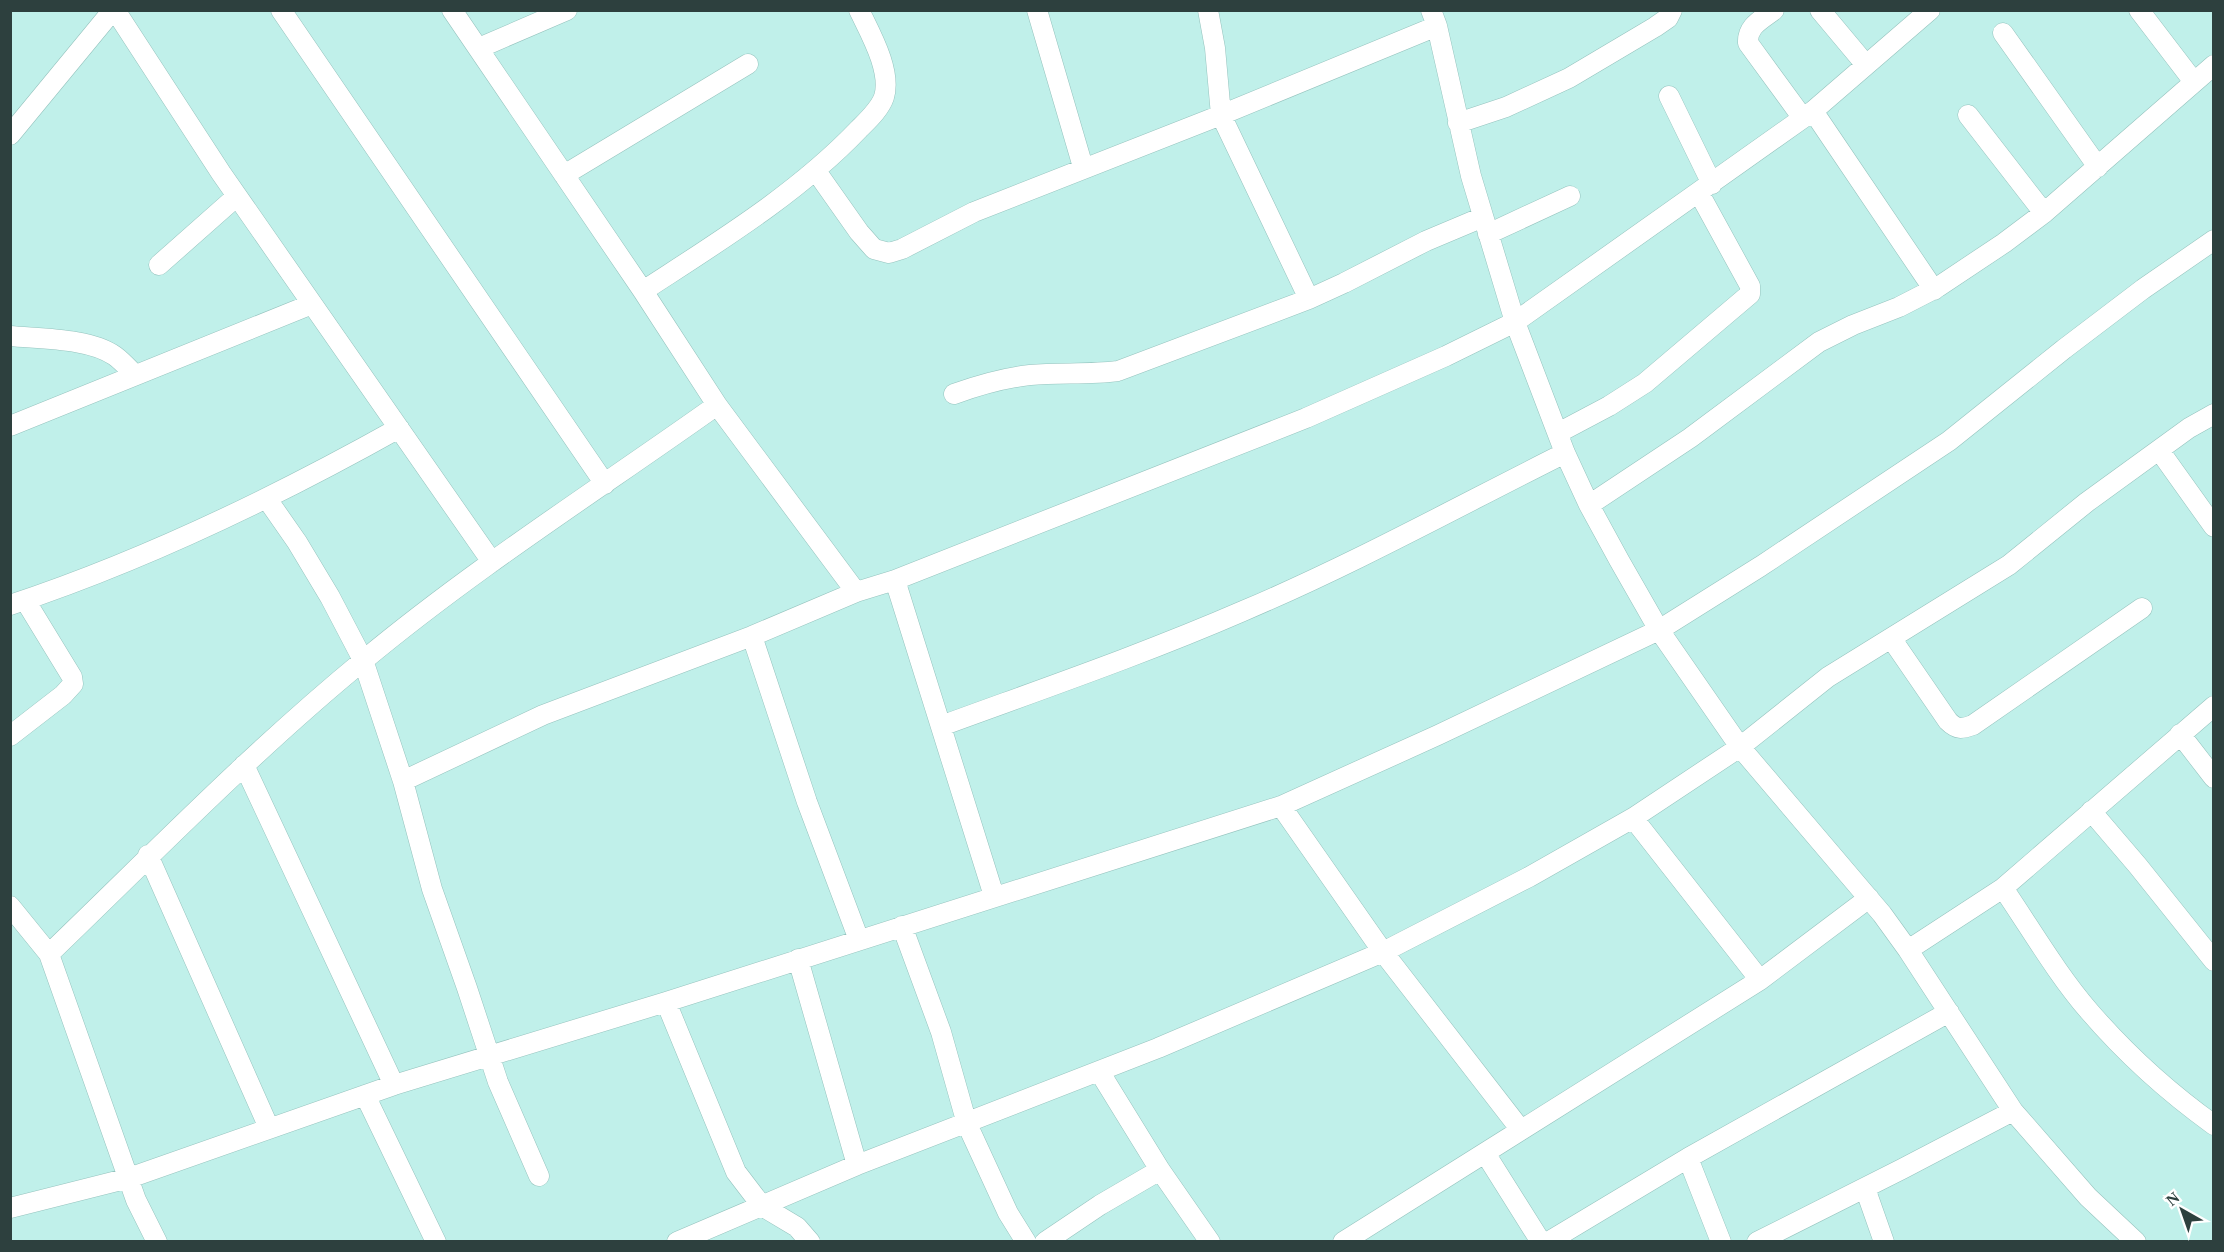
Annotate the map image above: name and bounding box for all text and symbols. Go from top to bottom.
north arrow [2152,1180,2212,1240]
text: N [2163,1188,2183,1209]

